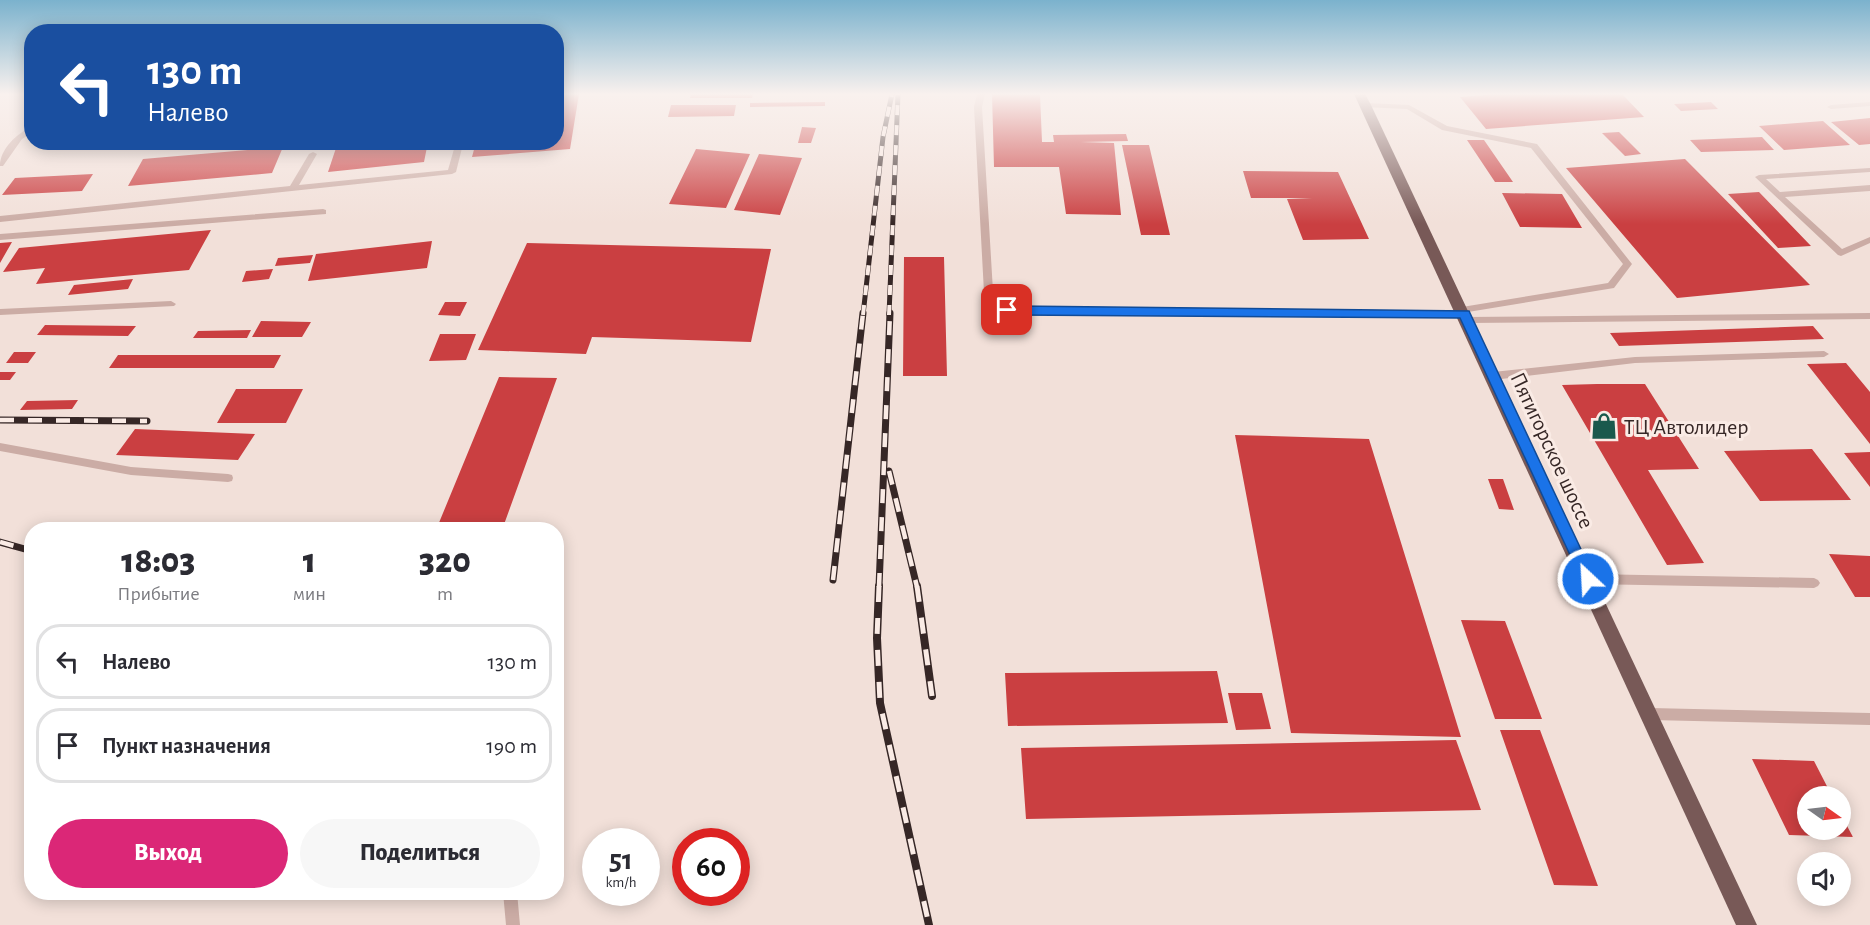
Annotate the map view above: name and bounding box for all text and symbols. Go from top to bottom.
icon: left [48,48,126,126]
text: 130 m [147,50,242,92]
text: Налево [147,99,229,126]
pin [981,284,1032,335]
icon: arrive [990,293,1023,326]
street label: Пятигорское шоссе [1506,369,1598,532]
shop icon: ТЦ Автолидер [1589,411,1619,441]
place label: ТЦ Автолидер [1624,416,1748,438]
text: 18:03 [121,543,195,579]
text: 1 [303,543,316,579]
text: 320 [419,543,471,579]
position arrow [1556,547,1620,611]
text: Прибытие [117,584,200,604]
text: мин [293,584,326,604]
text: m [437,584,453,604]
icon: left [51,645,84,678]
text: Налево [102,651,171,673]
text: 130 m [488,651,537,673]
icon: arrive [51,729,84,762]
text: Пункт назначения [102,735,271,757]
text: 190 m [486,735,537,757]
north arrow [1797,786,1851,840]
map controls [1797,786,1851,906]
button: Выход [48,819,288,888]
button: Поделиться [300,819,540,888]
speed limit sign: 60 [672,828,750,906]
text: 51 [609,845,633,875]
button: sound [1797,852,1851,906]
text: km/h [606,875,636,890]

